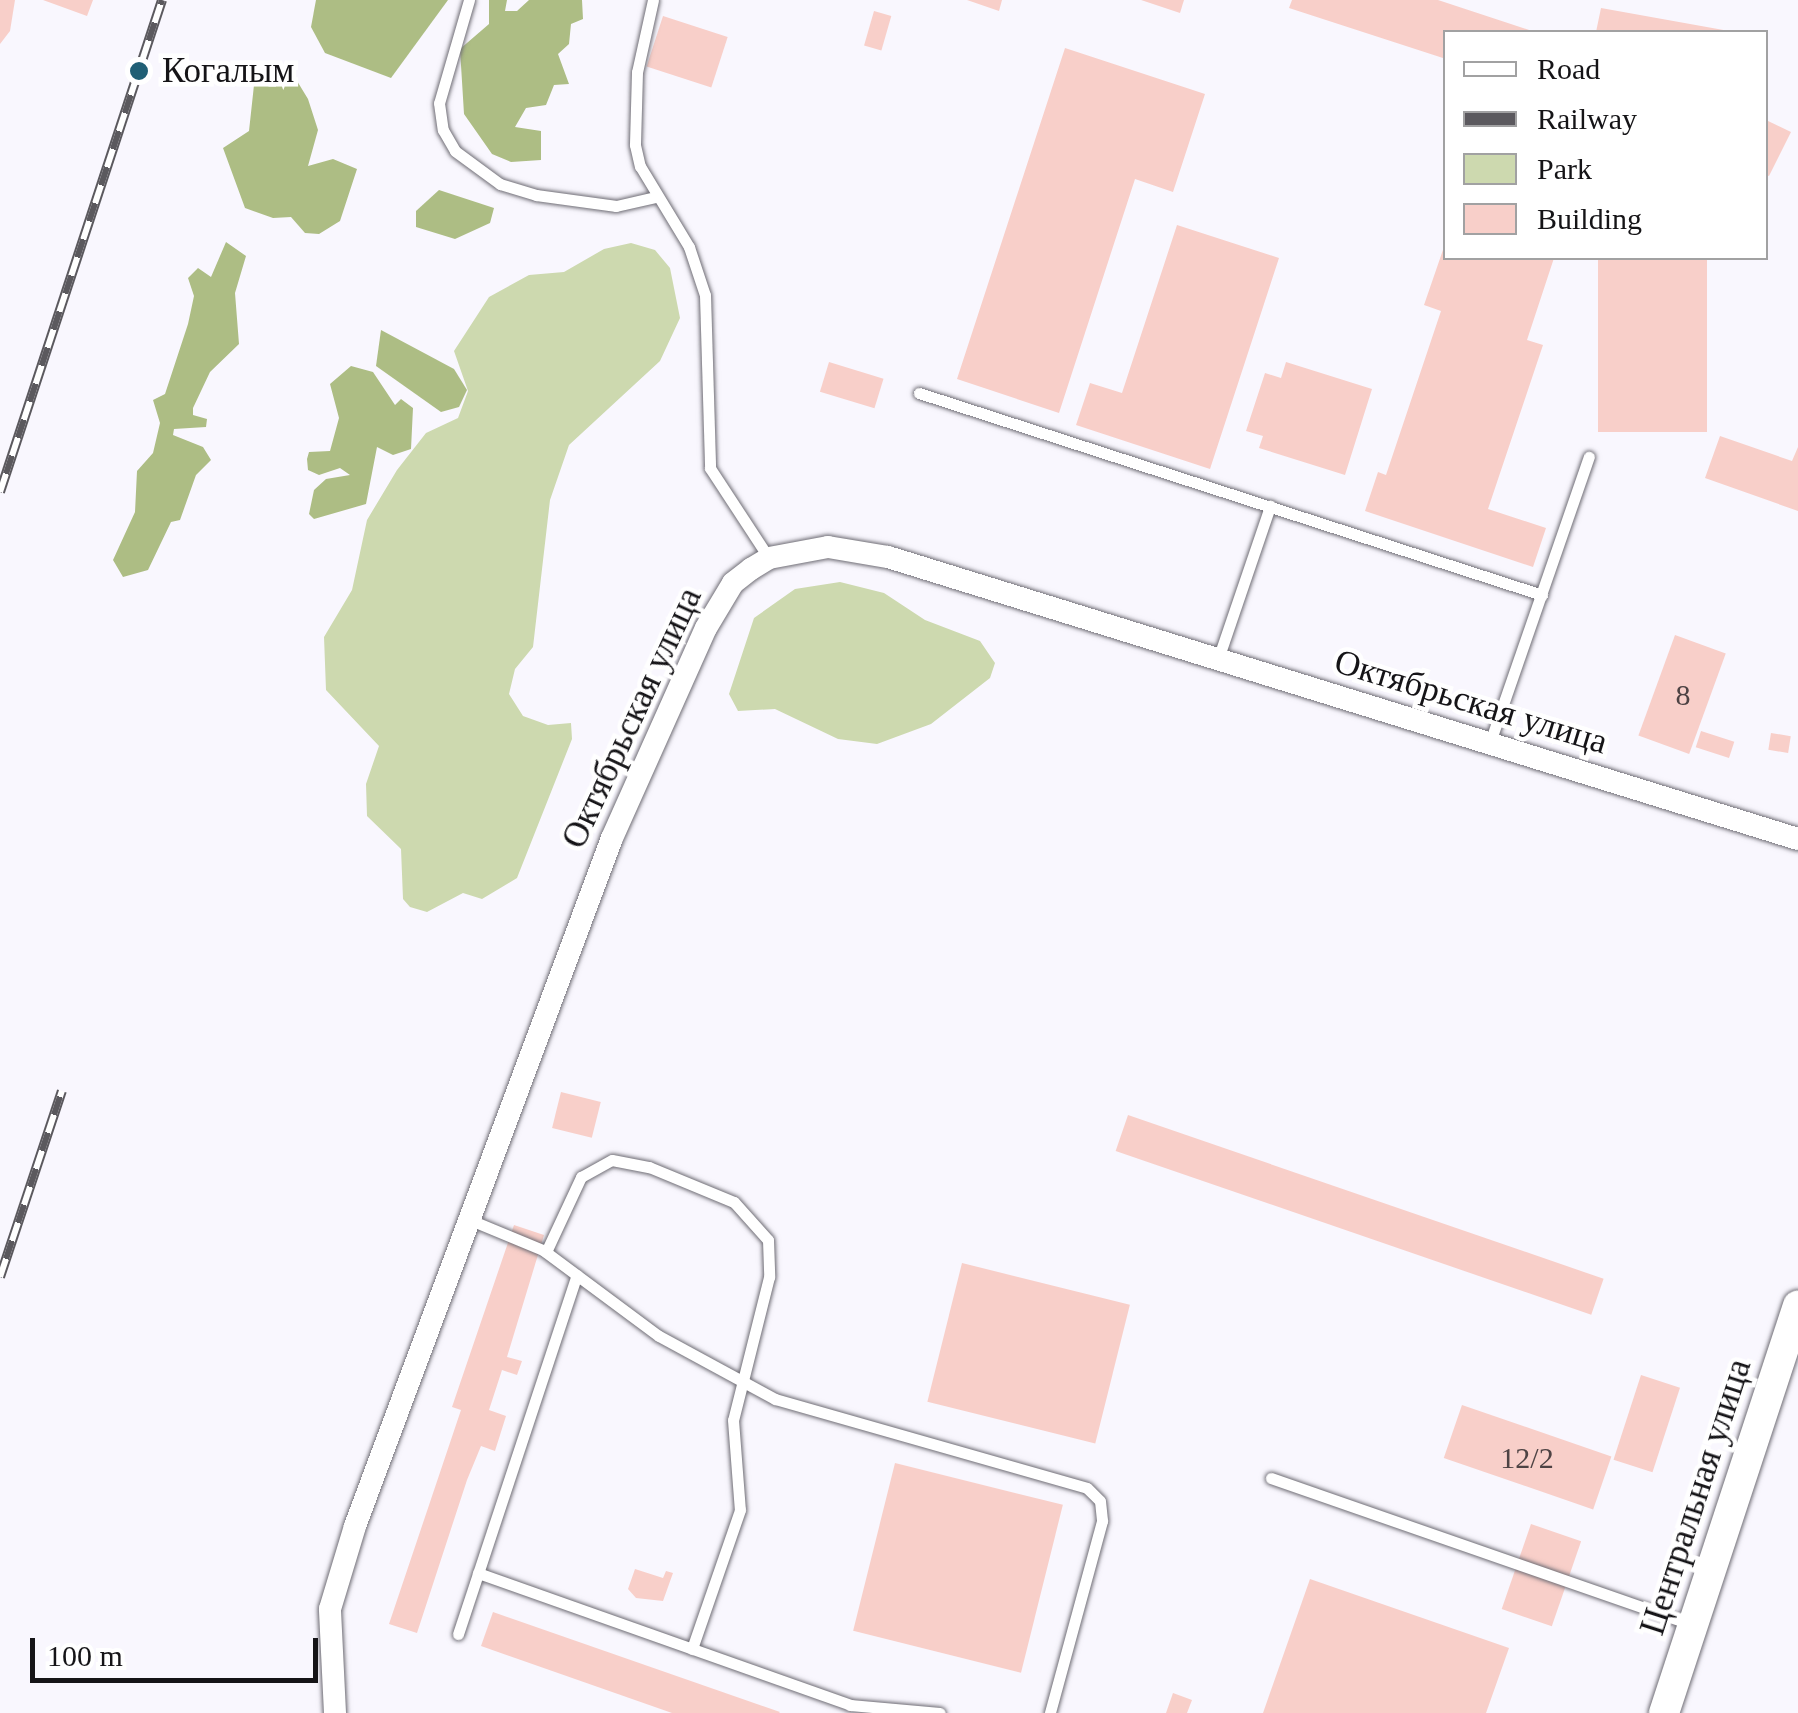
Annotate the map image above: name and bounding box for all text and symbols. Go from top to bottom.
legend [1443,30,1768,260]
place label: Когалым [162,50,294,92]
text: Road [1537,52,1600,85]
marker: Когалым [126,58,152,84]
text: Railway [1537,102,1637,135]
text: Park [1537,152,1592,185]
text: Building [1537,202,1642,235]
street label: Октябрьская улица [553,581,711,855]
street label: Октябрьская улица [1330,641,1612,763]
house number: 8 [1676,677,1690,713]
street label: Центральная улица [1632,1354,1760,1640]
house number: 12/2 [1500,1440,1554,1476]
scale bar [35,1618,322,1680]
text: 100 m [47,1639,123,1672]

